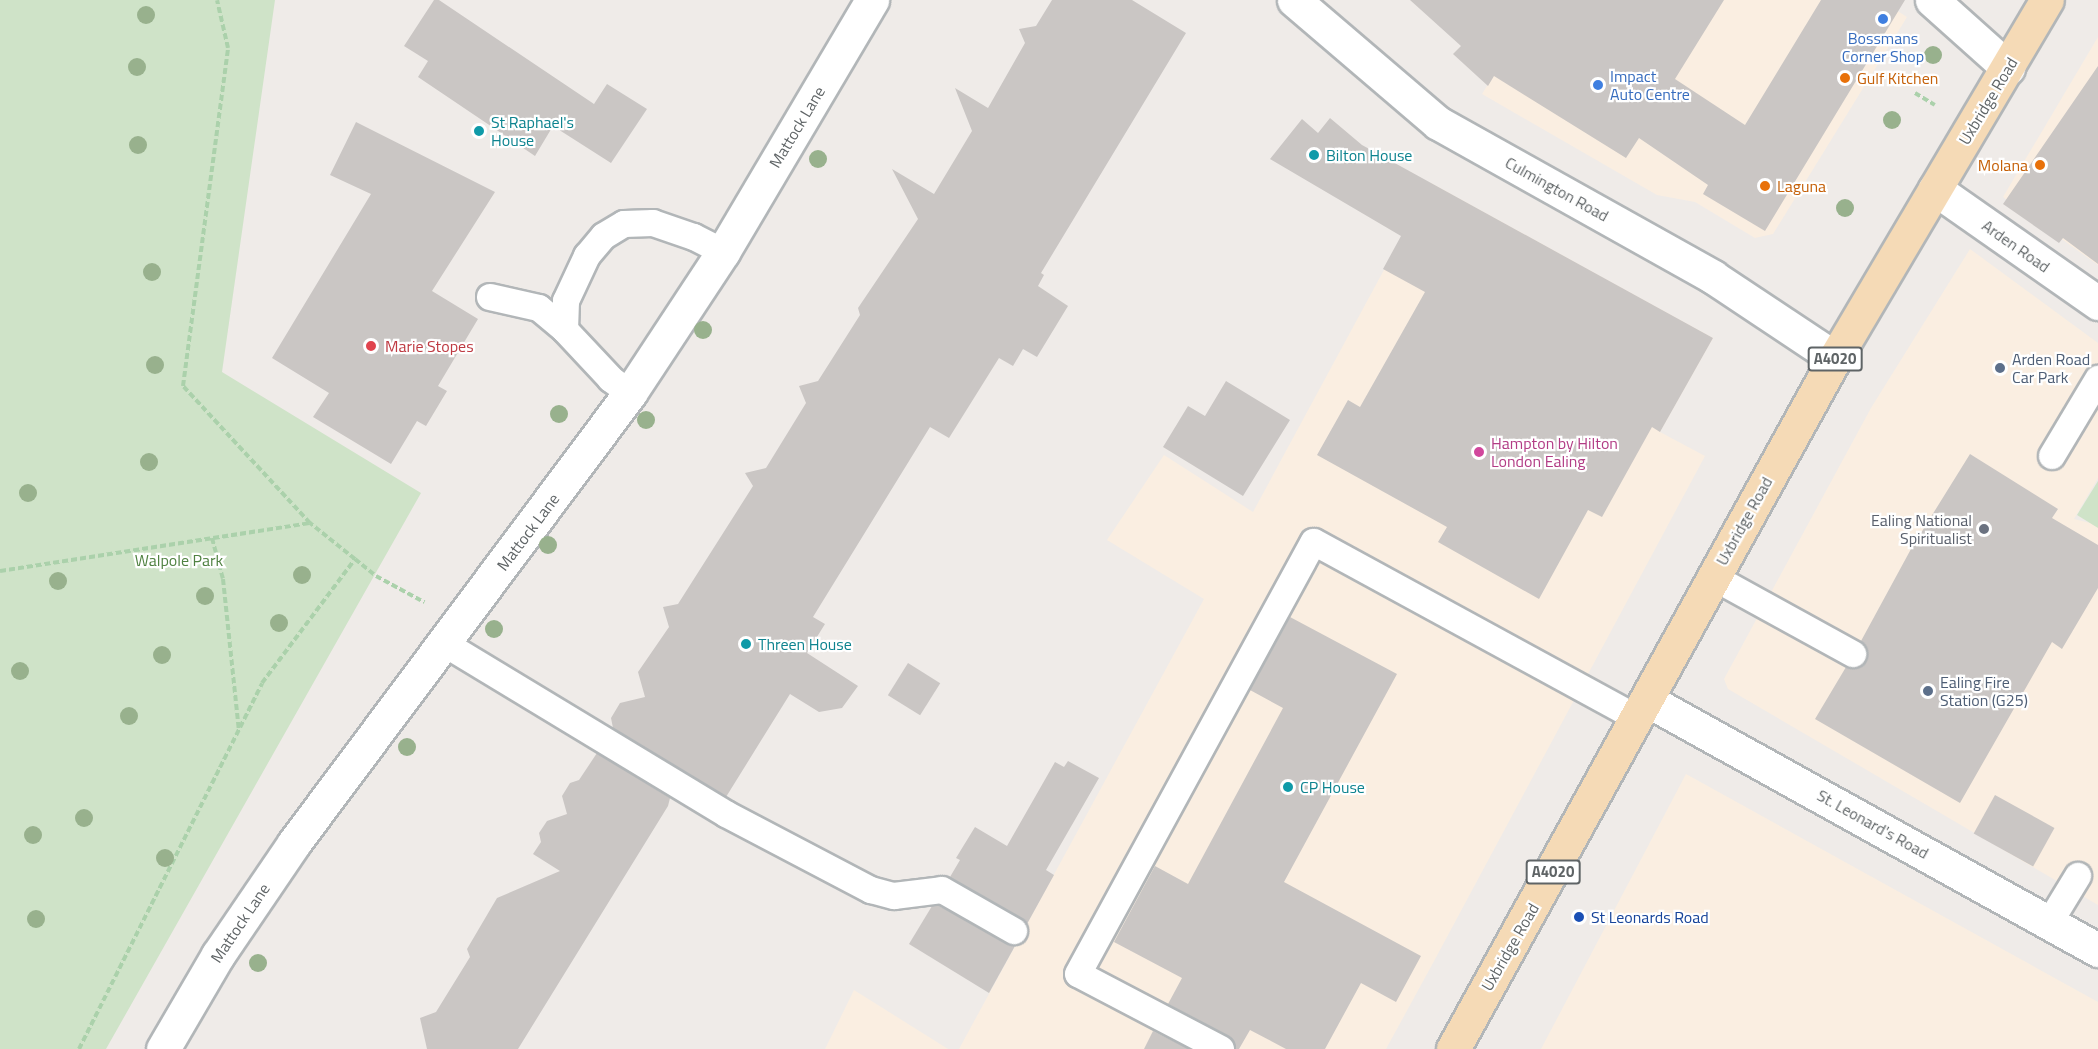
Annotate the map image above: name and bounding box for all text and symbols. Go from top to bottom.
marker: Bossmans Corner Shop [1876,12,1890,26]
place label: Bossmans Corner Shop [1842,28,1924,66]
street label: Uxbridge Road [1955,54,2021,148]
place label: Impact Auto Centre [1610,66,1690,104]
place label: Gulf Kitchen [1857,68,1938,88]
marker: Gulf Kitchen [1838,71,1852,85]
marker: Impact Auto Centre [1591,78,1605,92]
street label: Mattock Lane [765,83,829,171]
place label: St Raphael's House [491,112,574,150]
marker: St Raphael's House [472,124,486,138]
place label: Bilton House [1326,145,1412,165]
marker: Bilton House [1307,148,1321,162]
street label: Culmington Road [1502,153,1612,225]
place label: Molana [1978,155,2028,175]
marker: Molana [2033,158,2047,172]
place label: Laguna [1777,176,1826,196]
marker: Laguna [1758,179,1772,193]
street label: Arden Road [1978,216,2054,276]
place label: Marie Stopes [385,336,474,356]
marker: Marie Stopes [362,337,380,355]
road number: A4020 [1806,347,1864,371]
place label: Arden Road Car Park [2012,349,2090,387]
marker: Arden Road Car Park [1993,361,2007,375]
place label: Hampton by Hilton London Ealing [1491,433,1618,471]
marker: Hampton by Hilton London Ealing [1472,445,1486,459]
street label: Uxbridge Road [1712,474,1776,568]
street label: Mattock Lane [493,490,563,574]
place label: Ealing National Spiritualist [1871,510,1972,548]
marker: Ealing National Spiritualist [1977,522,1991,536]
park label: Walpole Park [135,550,223,570]
place label: Threen House [758,634,852,654]
marker: Threen House [739,637,753,651]
place label: Ealing Fire Station (G25) [1940,672,2028,710]
marker: Ealing Fire Station (G25) [1921,684,1935,698]
place label: CP House [1300,777,1365,797]
marker: CP House [1281,780,1295,794]
street label: St. Leonard's Road [1814,785,1932,863]
road number: A4020 [1524,860,1582,884]
street label: Mattock Lane [206,880,274,966]
street label: Uxbridge Road [1477,900,1543,994]
place label: St Leonards Road [1591,907,1709,927]
marker: St Leonards Road [1572,910,1586,924]

